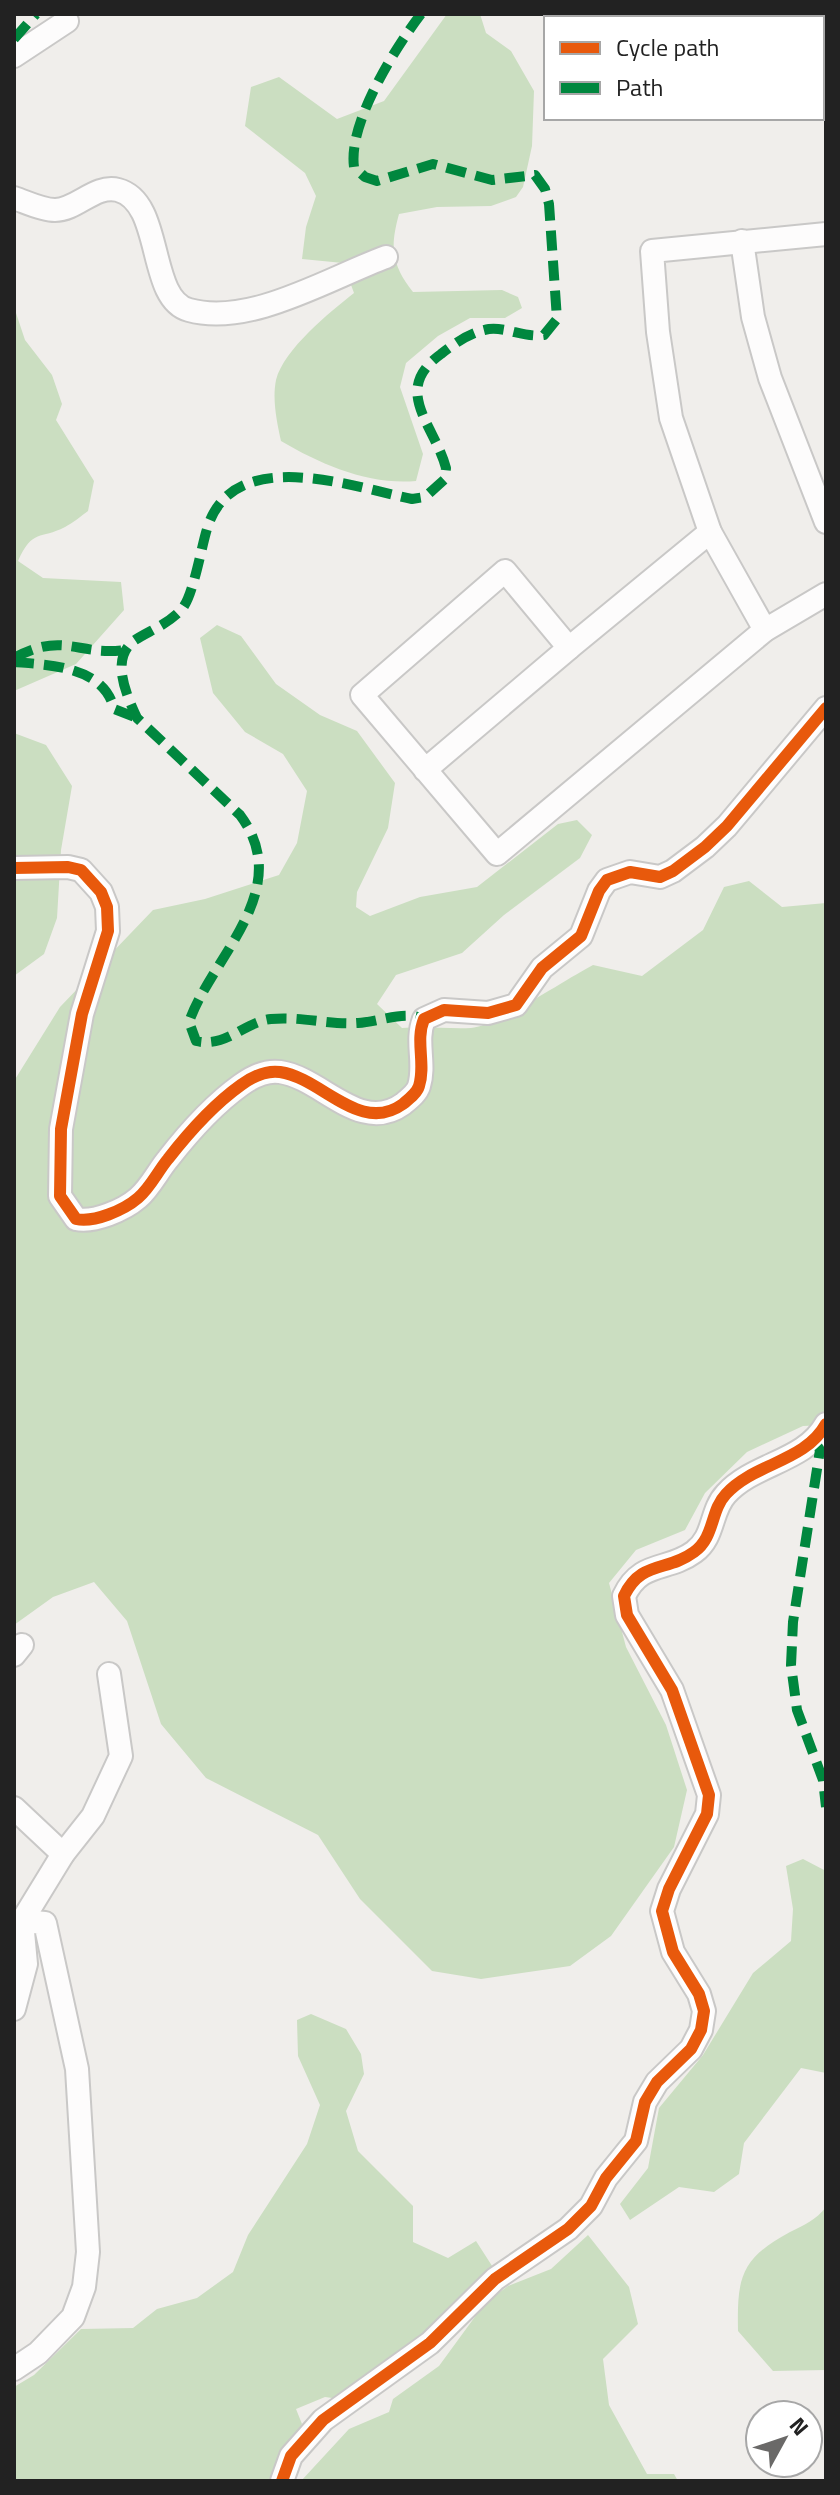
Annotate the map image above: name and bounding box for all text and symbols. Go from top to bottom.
legend [544,16,824,120]
text: Cycle path [616,29,719,65]
text: Path [616,69,663,105]
north arrow [744,2399,824,2479]
text: N [781,2409,817,2443]

